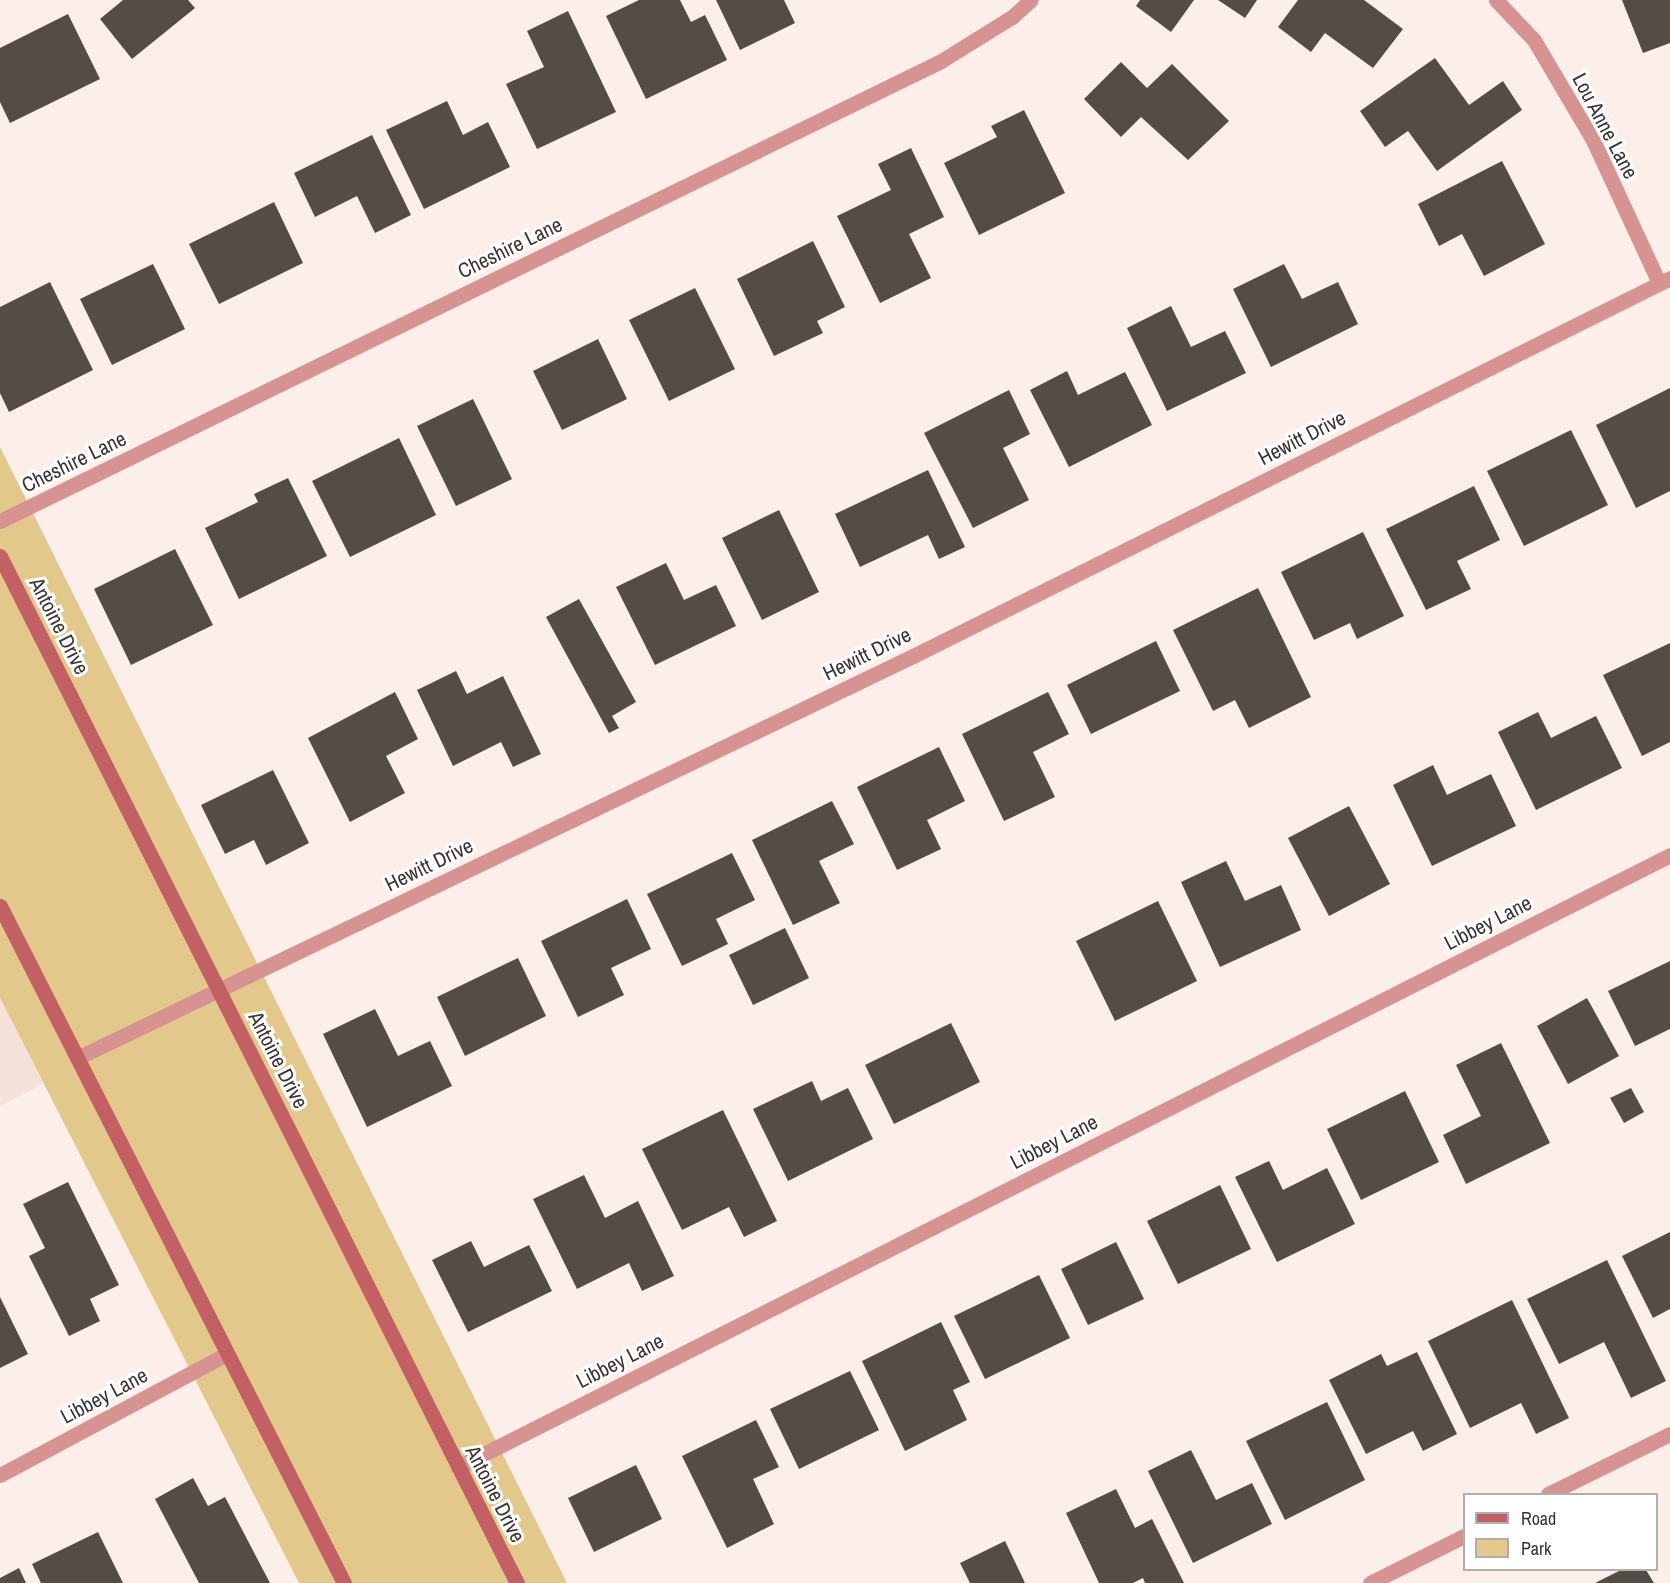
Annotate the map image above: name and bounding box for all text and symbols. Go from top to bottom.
street label: Lou Anne Lane [1566,69,1644,183]
street label: Cheshire Lane [454,212,566,284]
street label: Hewitt Drive [1254,405,1350,471]
street label: Cheshire Lane [18,426,130,498]
street label: Antoine Drive [24,573,94,679]
street label: Hewitt Drive [819,622,915,686]
street label: Hewitt Drive [381,833,477,897]
street label: Libbey Lane [1440,890,1536,956]
street label: Antoine Drive [243,1007,313,1113]
street label: Libbey Lane [1006,1109,1102,1175]
street label: Libbey Lane [572,1328,668,1394]
street label: Libbey Lane [56,1363,152,1429]
street label: Antoine Drive [460,1441,530,1547]
legend [1463,1493,1658,1571]
text: Road [1521,1506,1556,1531]
text: Park [1521,1536,1551,1561]

